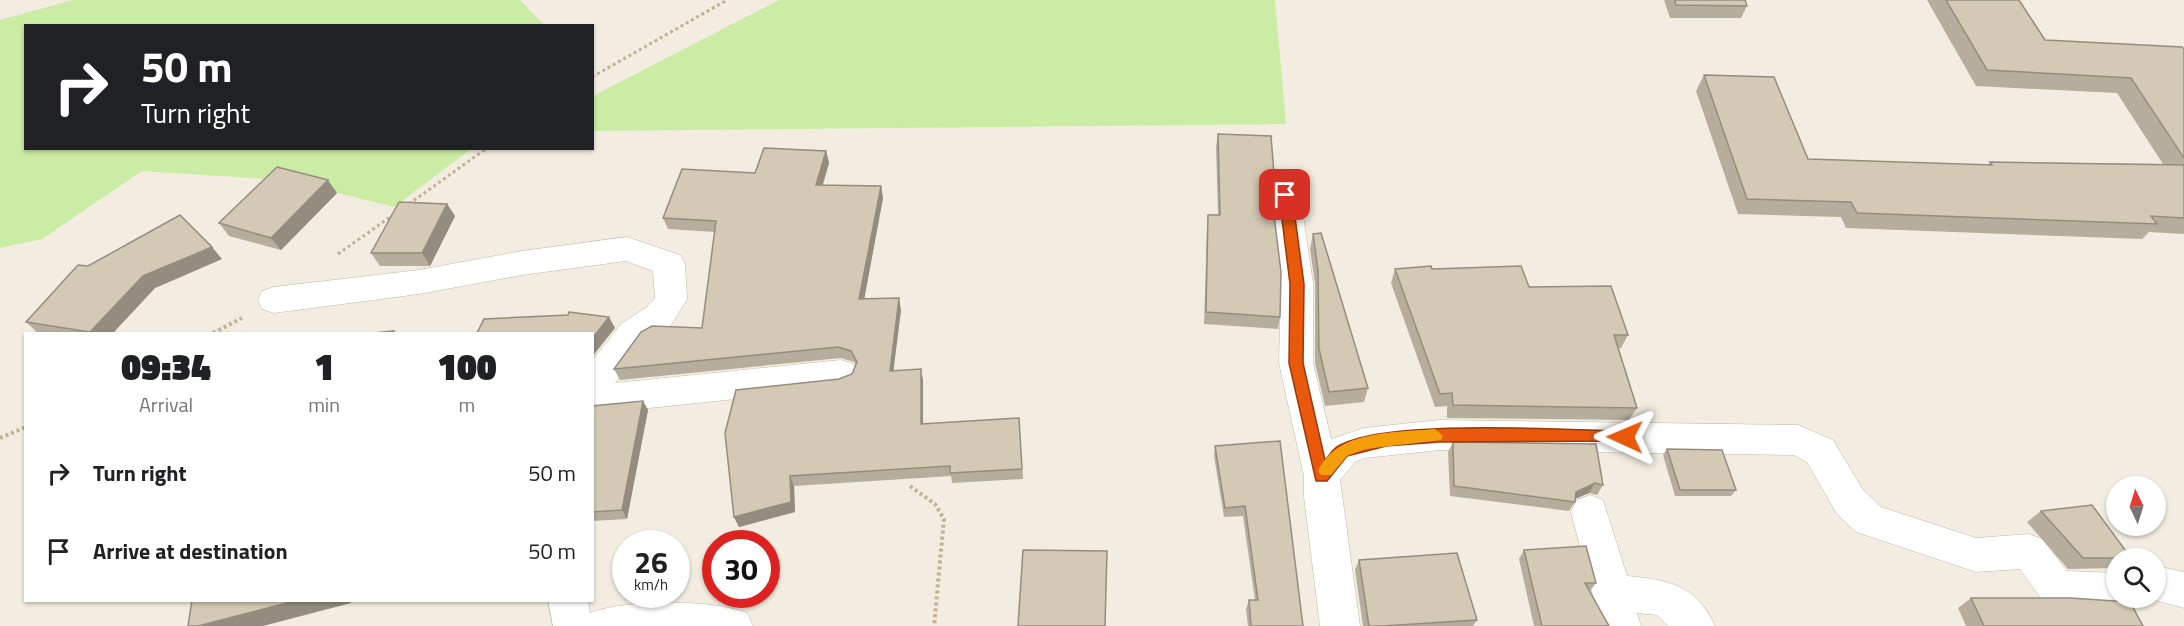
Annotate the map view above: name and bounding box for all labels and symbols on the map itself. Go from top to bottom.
pin [1259,169,1310,220]
position arrow [1593,405,1657,469]
north arrow [2106,476,2166,536]
speed limit sign: 30 [702,530,780,608]

